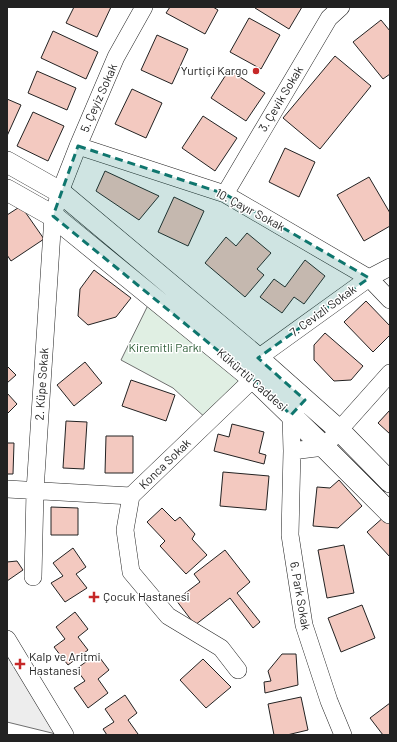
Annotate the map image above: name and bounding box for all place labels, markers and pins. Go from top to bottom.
place label: Yurtiçi Kargo [181,63,248,77]
marker: Yurtiçi Kargo [251,66,261,76]
place label: Çocuk Hastanesi [103,589,190,603]
marker: Çocuk Hastanesi [88,591,100,603]
place label: Kalp ve Aritmi Hastanesi [29,649,101,677]
marker: Kalp ve Aritmi Hastanesi [14,658,26,670]

